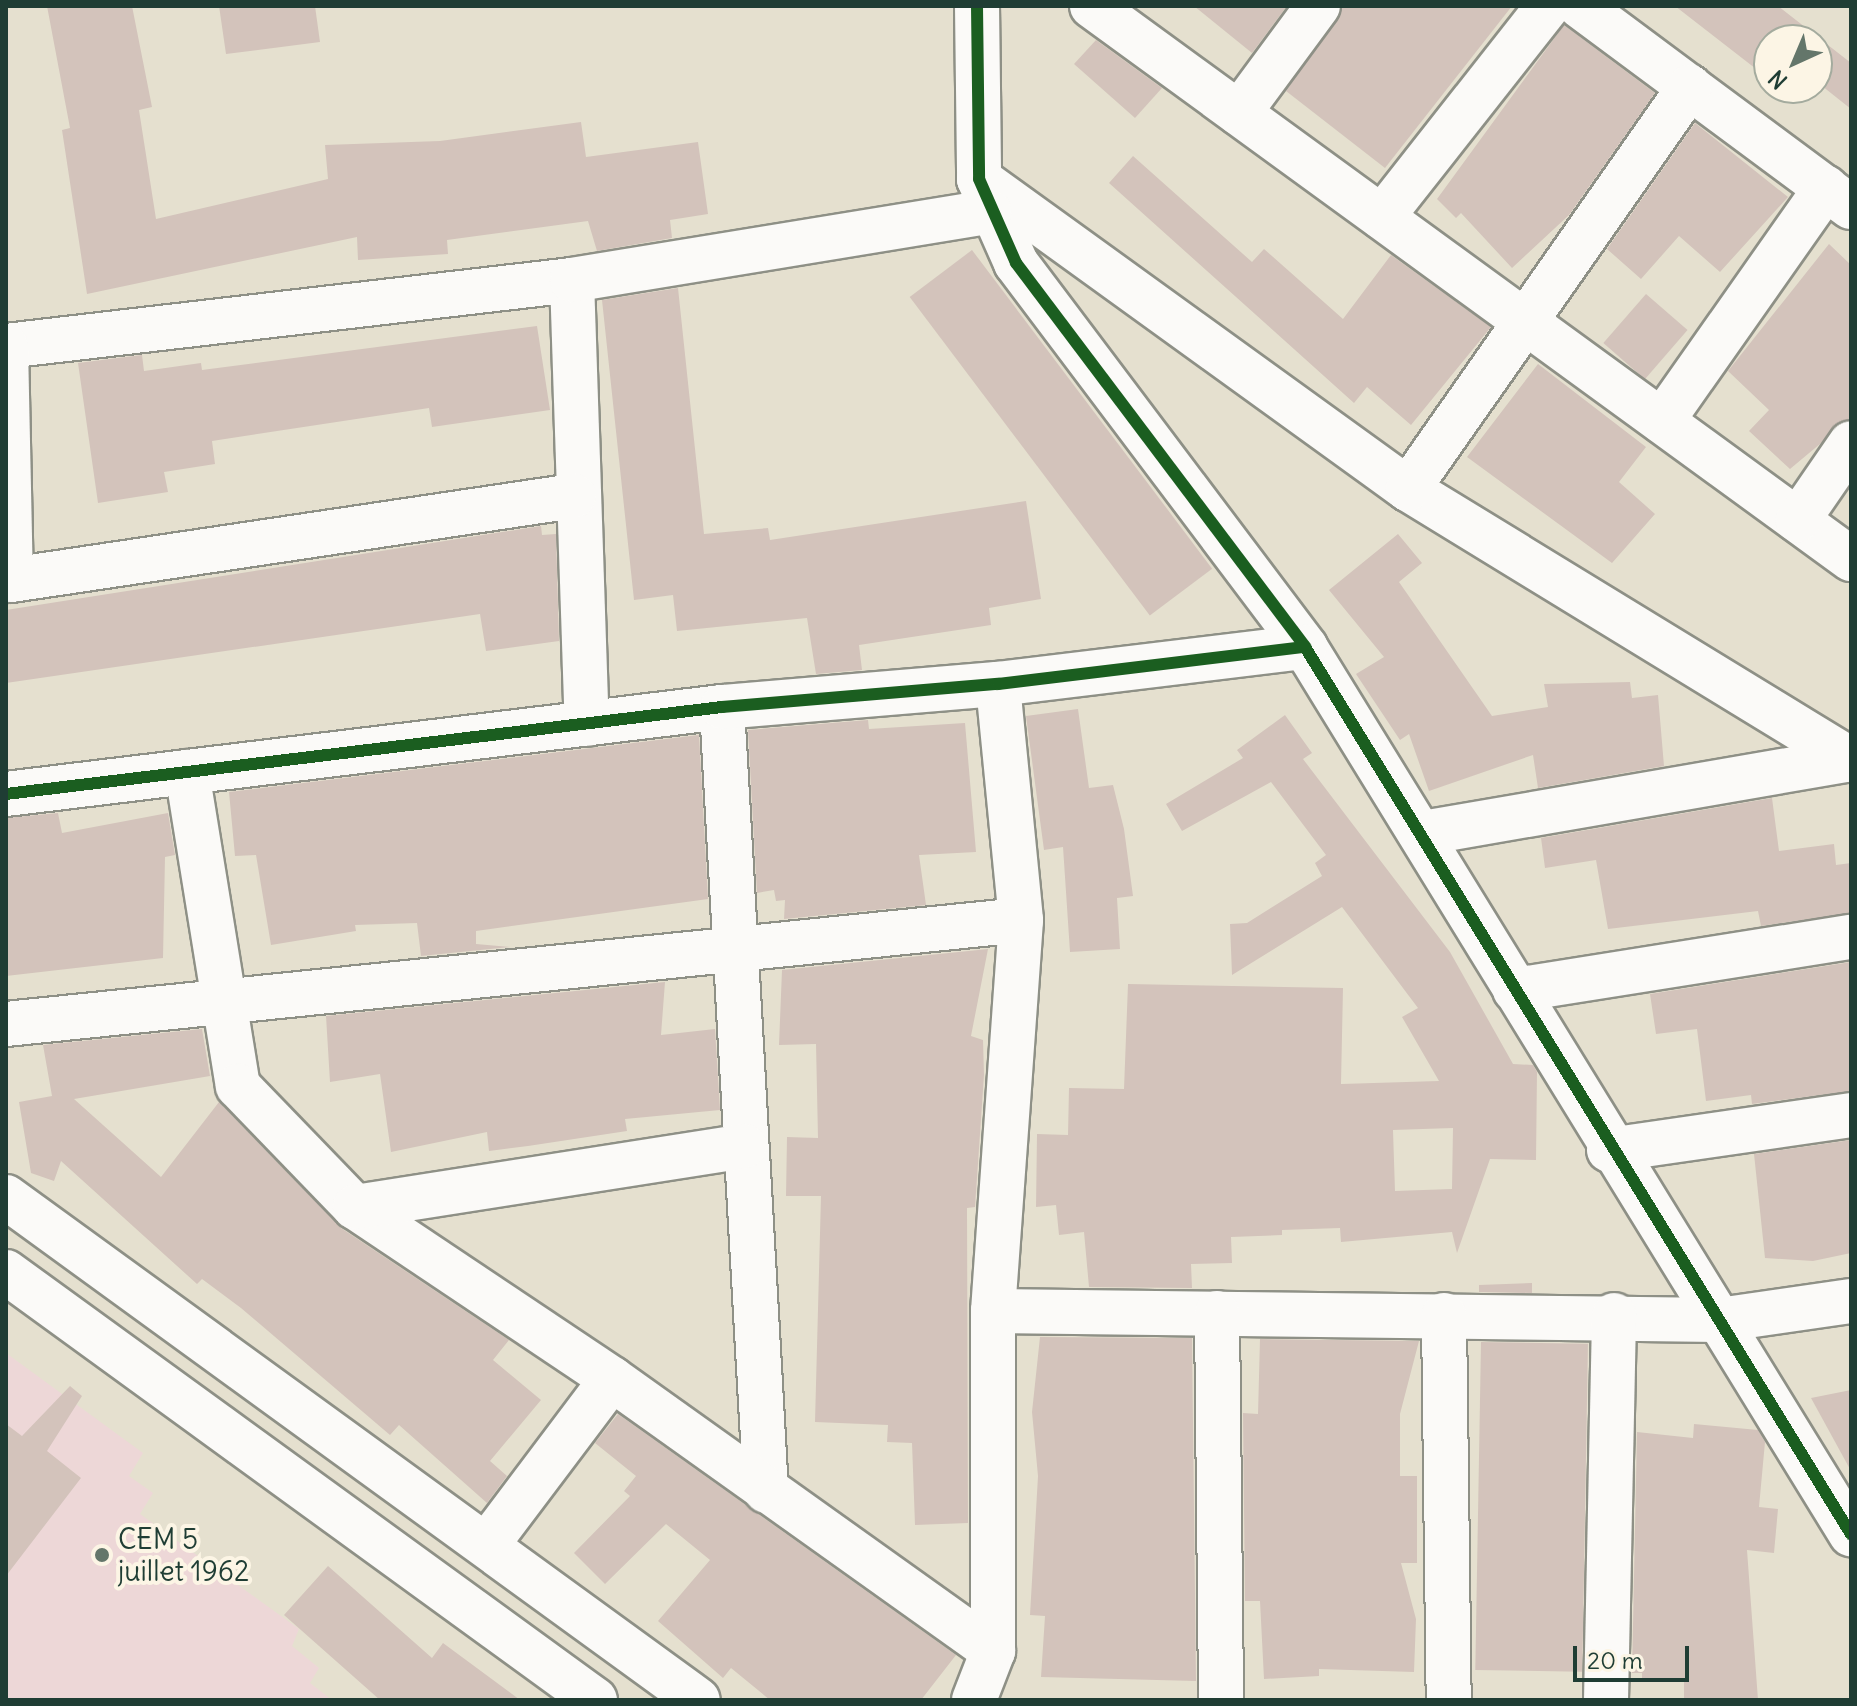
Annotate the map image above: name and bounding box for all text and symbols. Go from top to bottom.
north arrow [1753,24,1833,104]
text: N [1763,64,1793,95]
place label: CEM 5 juillet 1962 [118,1522,249,1588]
marker: CEM 5 juillet 1962 [93,1546,111,1564]
scale bar [1577,1630,1693,1680]
text: 20 m [1587,1645,1643,1675]

